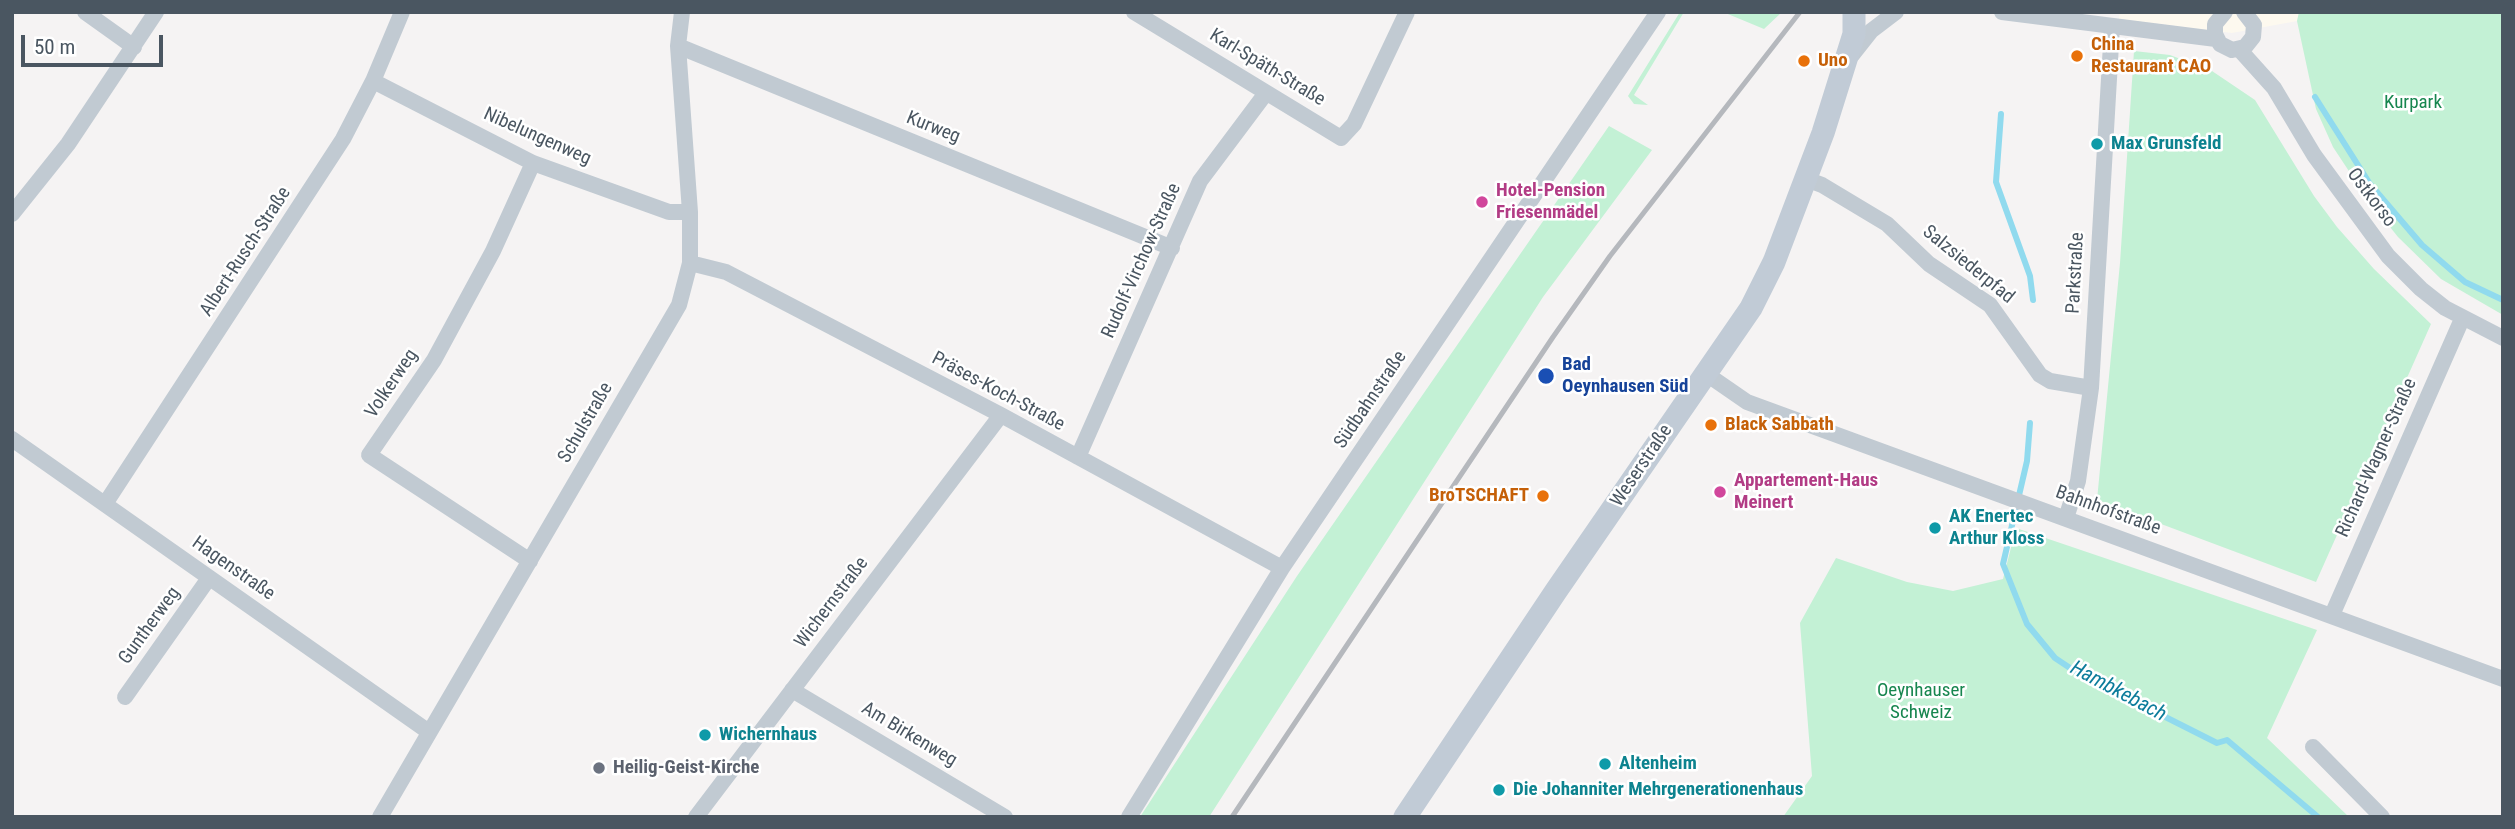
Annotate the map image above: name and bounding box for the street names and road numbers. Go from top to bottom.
street label: Karl-Späth-Straße [1205,24,1329,112]
street label: Nibelungenweg [480,103,594,171]
street label: Kurweg [903,107,963,149]
street label: Ostkorso [2341,164,2401,232]
street label: Rudolf-Virchow-Straße [1098,180,1186,342]
street label: Albert-Rusch-Straße [196,183,296,321]
street label: Salzsiederpfad [1917,221,2019,309]
street label: Parkstraße [2062,232,2090,314]
street label: Volkerweg [361,345,423,423]
street label: Präses-Koch-Straße [928,347,1068,437]
street label: Südbahnstraße [1330,347,1412,453]
street label: Richard-Wagner-Straße [2332,375,2422,541]
street label: Schulstraße [554,379,618,467]
street label: Weserstraße [1606,421,1678,511]
street label: Bahnhofstraße [2052,481,2164,541]
street label: Hagenstraße [187,532,279,606]
street label: Wichernstraße [790,553,874,653]
street label: Guntherweg [114,583,186,669]
street label: Am Birkenweg [857,698,961,772]

